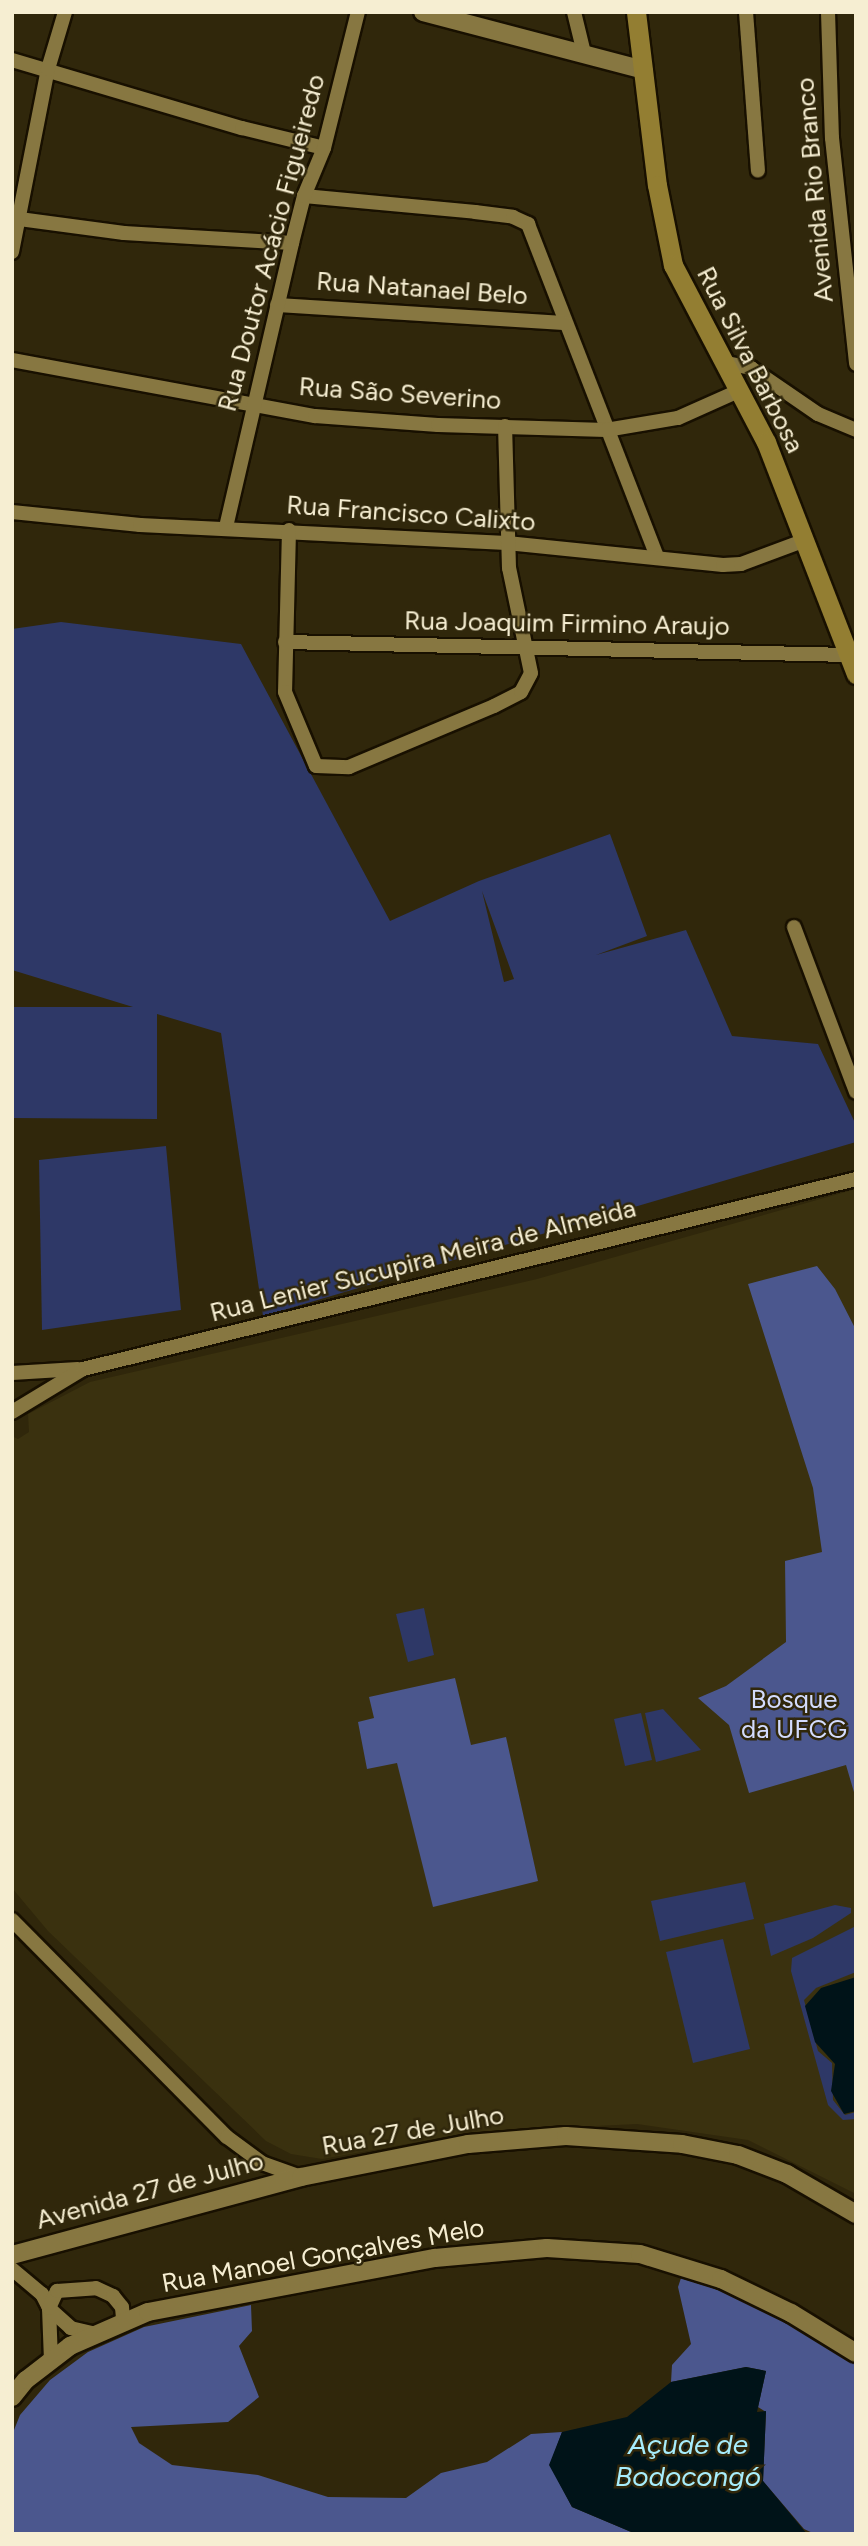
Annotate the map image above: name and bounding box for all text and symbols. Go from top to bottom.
street label: Rua Doutor Acácio Figueiredo [212,71,332,415]
street label: Avenida Rio Branco [790,76,840,304]
street label: Rua Silva Barbosa [690,262,810,458]
street label: Rua Natanael Belo [315,266,529,312]
street label: Rua São Severino [298,371,502,417]
street label: Rua Francisco Calixto [285,490,537,538]
street label: Rua Joaquim Firmino Araujo [404,606,730,642]
street label: Rua Lenier Sucupira Meira de Almeida [207,1193,639,1329]
park label: Bosque da UFCG [741,1684,847,1746]
street label: Rua 27 de Julho [319,2100,507,2162]
street label: Avenida 27 de Julho [33,2146,267,2236]
street label: Rua Manoel Gonçalves Melo [159,2212,487,2300]
water label: Açude de Bodocongó [615,2427,761,2493]

